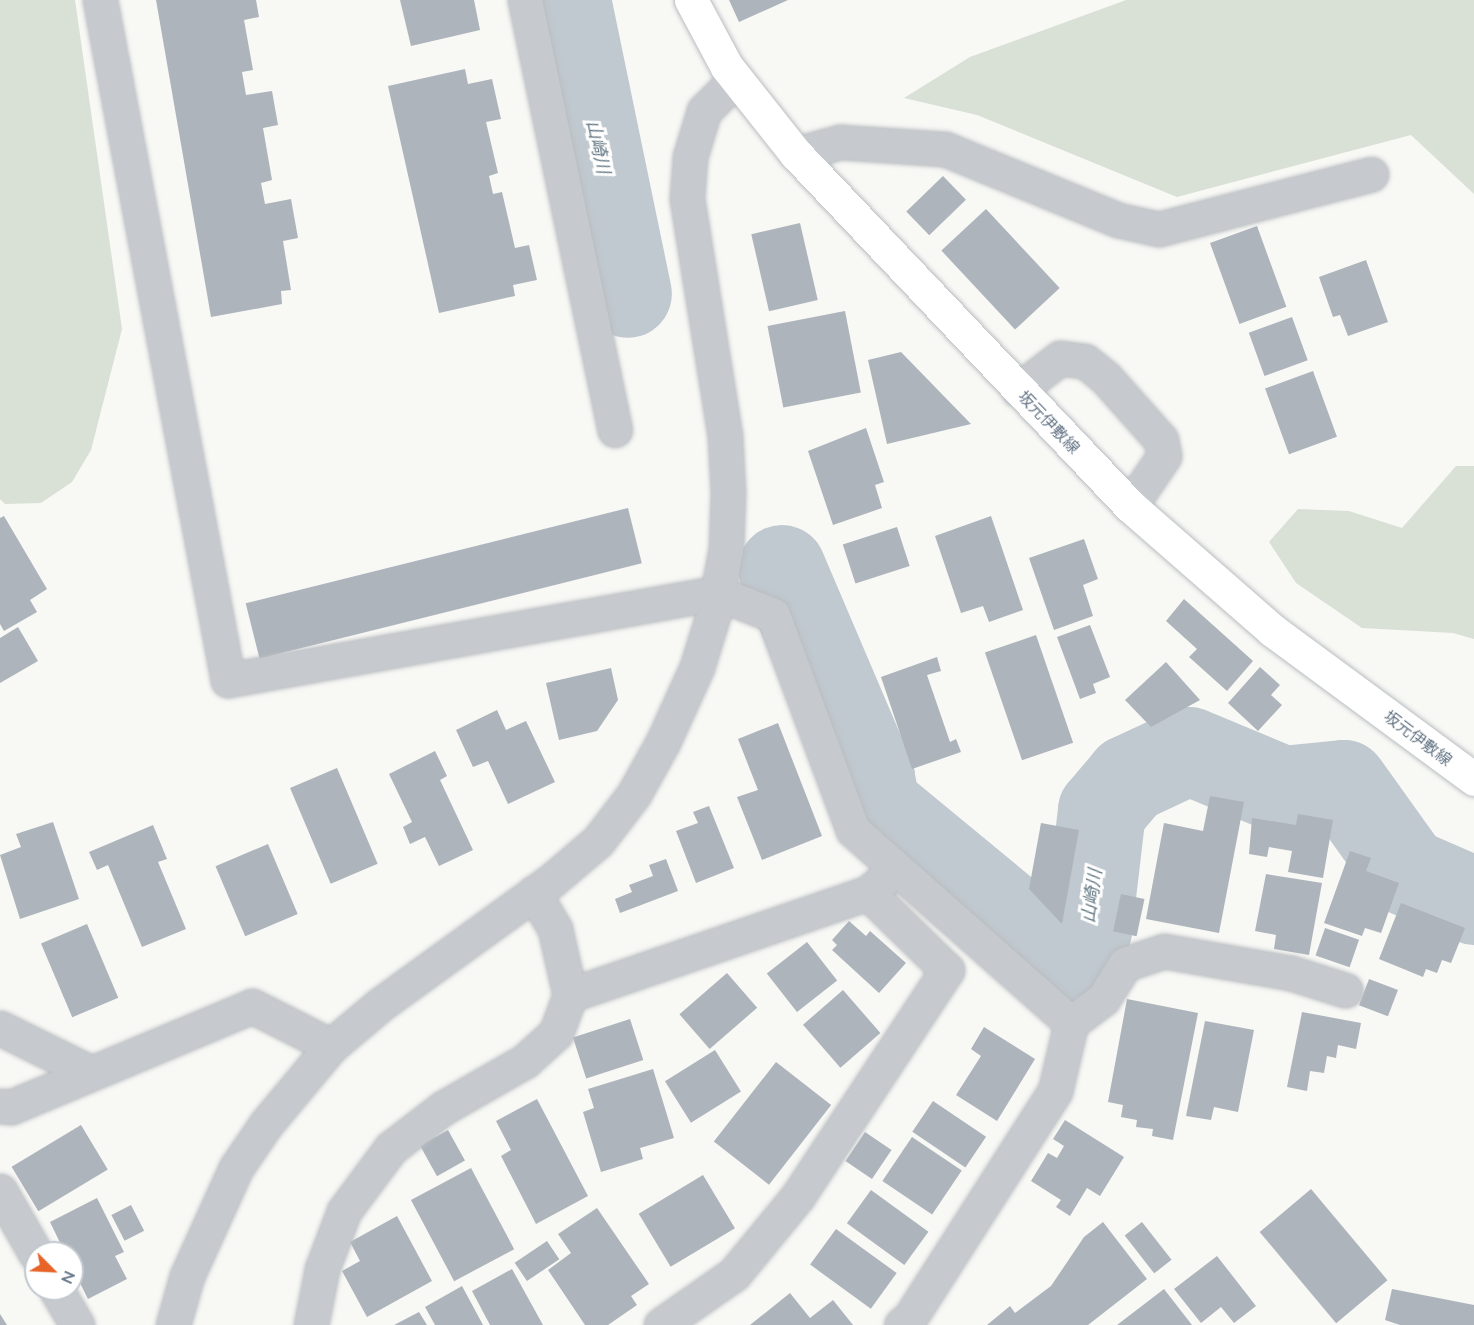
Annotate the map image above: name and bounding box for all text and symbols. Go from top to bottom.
water label: 山崎川 [582,118,614,176]
street label: 坂元伊敷線 [1014,387,1084,457]
street label: 坂元伊敷線 [1380,706,1456,770]
water label: 山崎川 [1078,868,1106,924]
north arrow [24,1241,84,1301]
text: N [57,1268,80,1287]

